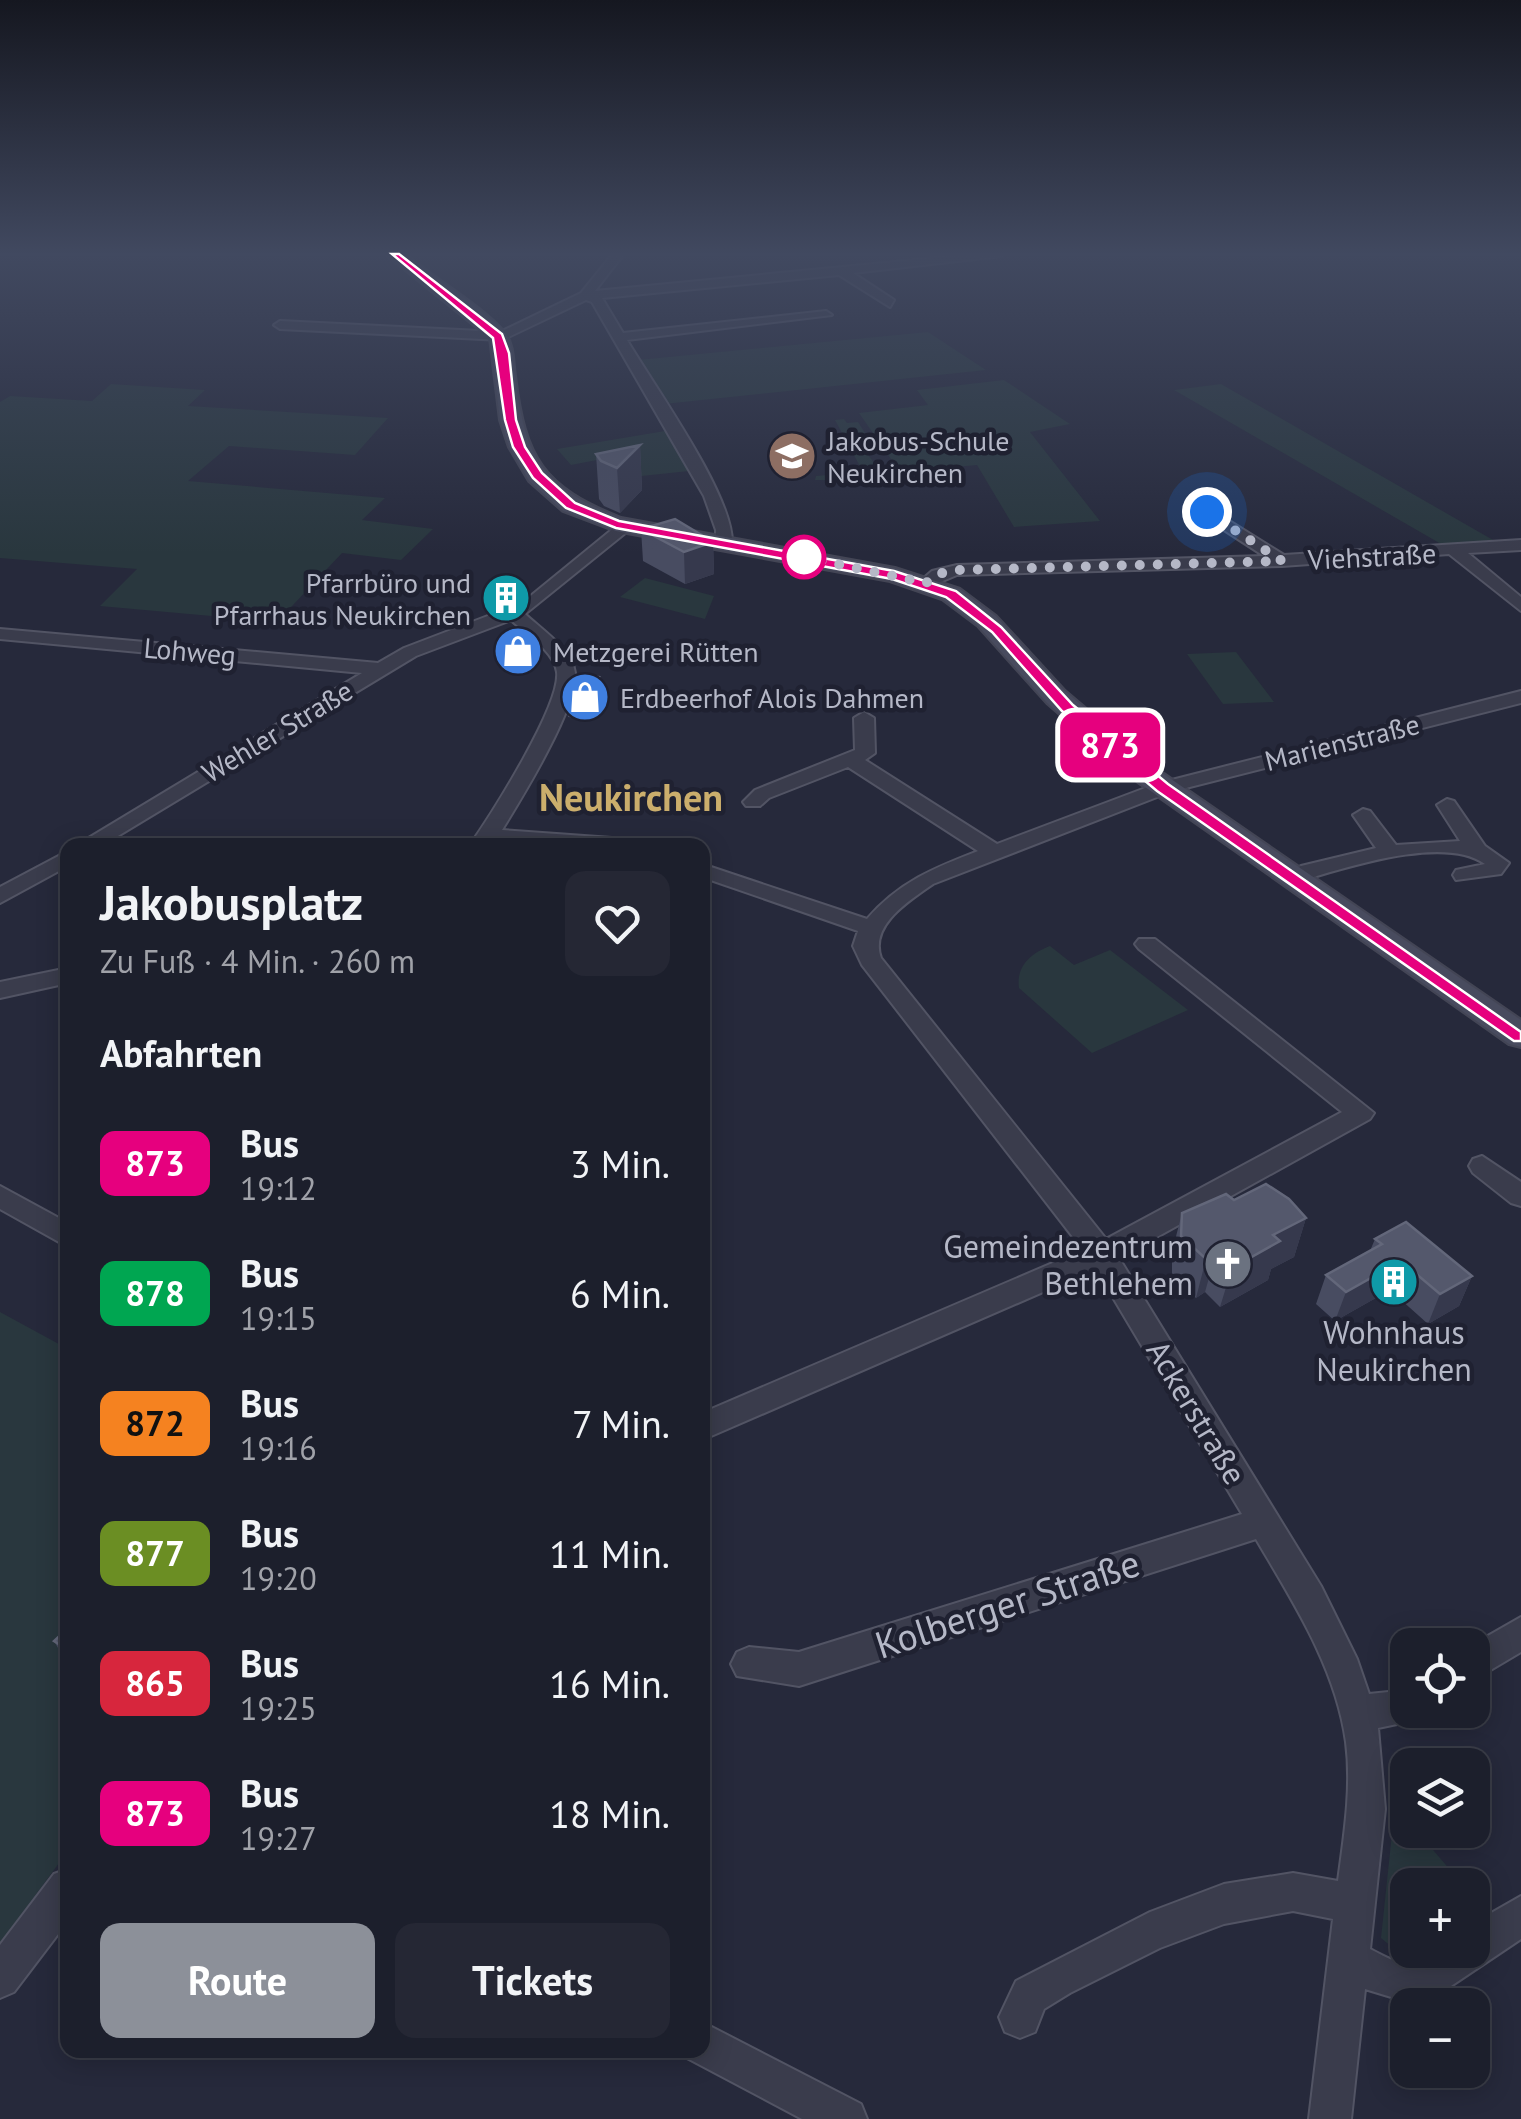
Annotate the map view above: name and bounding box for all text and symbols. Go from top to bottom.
place label: Jakobus-Schule Neukirchen [826,422,1010,491]
school or university icon: Jakobus-Schule Neukirchen [766,430,818,482]
your location [1182,487,1232,537]
street label: Viehstraße [1306,534,1437,578]
unlabelled marker [783,536,825,578]
place label: Pfarrbüro und Pfarrhaus Neukirchen [214,564,471,633]
building icon: Pfarrbüro und Pfarrhaus Neukirchen [480,572,532,624]
shop icon: Metzgerei Rütten [492,625,544,677]
street label: Lohweg [142,629,238,673]
place label: Metzgerei Rütten [553,633,759,670]
street label: Wehler Straße [195,671,359,791]
shop icon: Erdbeerhof Alois Dahmen [559,671,611,723]
place label: Erdbeerhof Alois Dahmen [620,679,924,716]
street label: Marienstraße [1261,705,1423,779]
line badge: 873 [1052,712,1168,778]
text: 873 [1080,722,1140,768]
district label: Neukirchen [539,772,723,821]
text: Jakobusplatz [100,871,363,933]
button: heart [565,871,670,976]
text: Zu Fuß · 4 Min. · 260 m [100,940,415,982]
text: Abfahrten [100,1028,262,1077]
text: Bus [240,1118,299,1167]
text: 3 Min. [570,1139,670,1188]
text: 873 [125,1140,185,1186]
text: 19:12 [240,1167,317,1209]
place label: Gemeindezentrum Bethlehem [943,1225,1193,1304]
church icon: Gemeindezentrum Bethlehem [1202,1238,1254,1290]
text: Bus [240,1248,299,1297]
building icon: Wohnhaus Neukirchen [1368,1256,1420,1308]
text: 6 Min. [570,1269,670,1318]
text: 878 [125,1270,185,1316]
text: 19:15 [240,1297,317,1339]
place label: Wohnhaus Neukirchen [1316,1311,1472,1390]
street label: Ackerstraße [1138,1332,1256,1492]
text: Bus [240,1378,299,1427]
text: 7 Min. [572,1399,670,1448]
text: 872 [125,1400,185,1446]
text: 19:16 [240,1427,317,1469]
text: Bus [240,1508,299,1557]
text: 11 Min. [549,1529,670,1578]
text: 877 [125,1530,185,1576]
street label: Kolberger Straße [869,1537,1145,1669]
text: 19:20 [240,1557,317,1599]
map controls [1390,1628,1490,2088]
button: locate [1390,1628,1490,1728]
text: Bus [240,1638,299,1687]
text: 16 Min. [549,1659,670,1708]
text: 865 [125,1660,185,1706]
text: 19:25 [240,1687,317,1729]
button: layers [1390,1748,1490,1848]
text: Bus [240,1768,299,1817]
text: 18 Min. [549,1789,670,1838]
text: 873 [125,1790,185,1836]
text: 19:27 [240,1817,317,1859]
button: + [1390,1868,1490,1968]
button: Route [100,1923,375,2038]
button: Tickets [395,1923,670,2038]
button: − [1390,1988,1490,2088]

